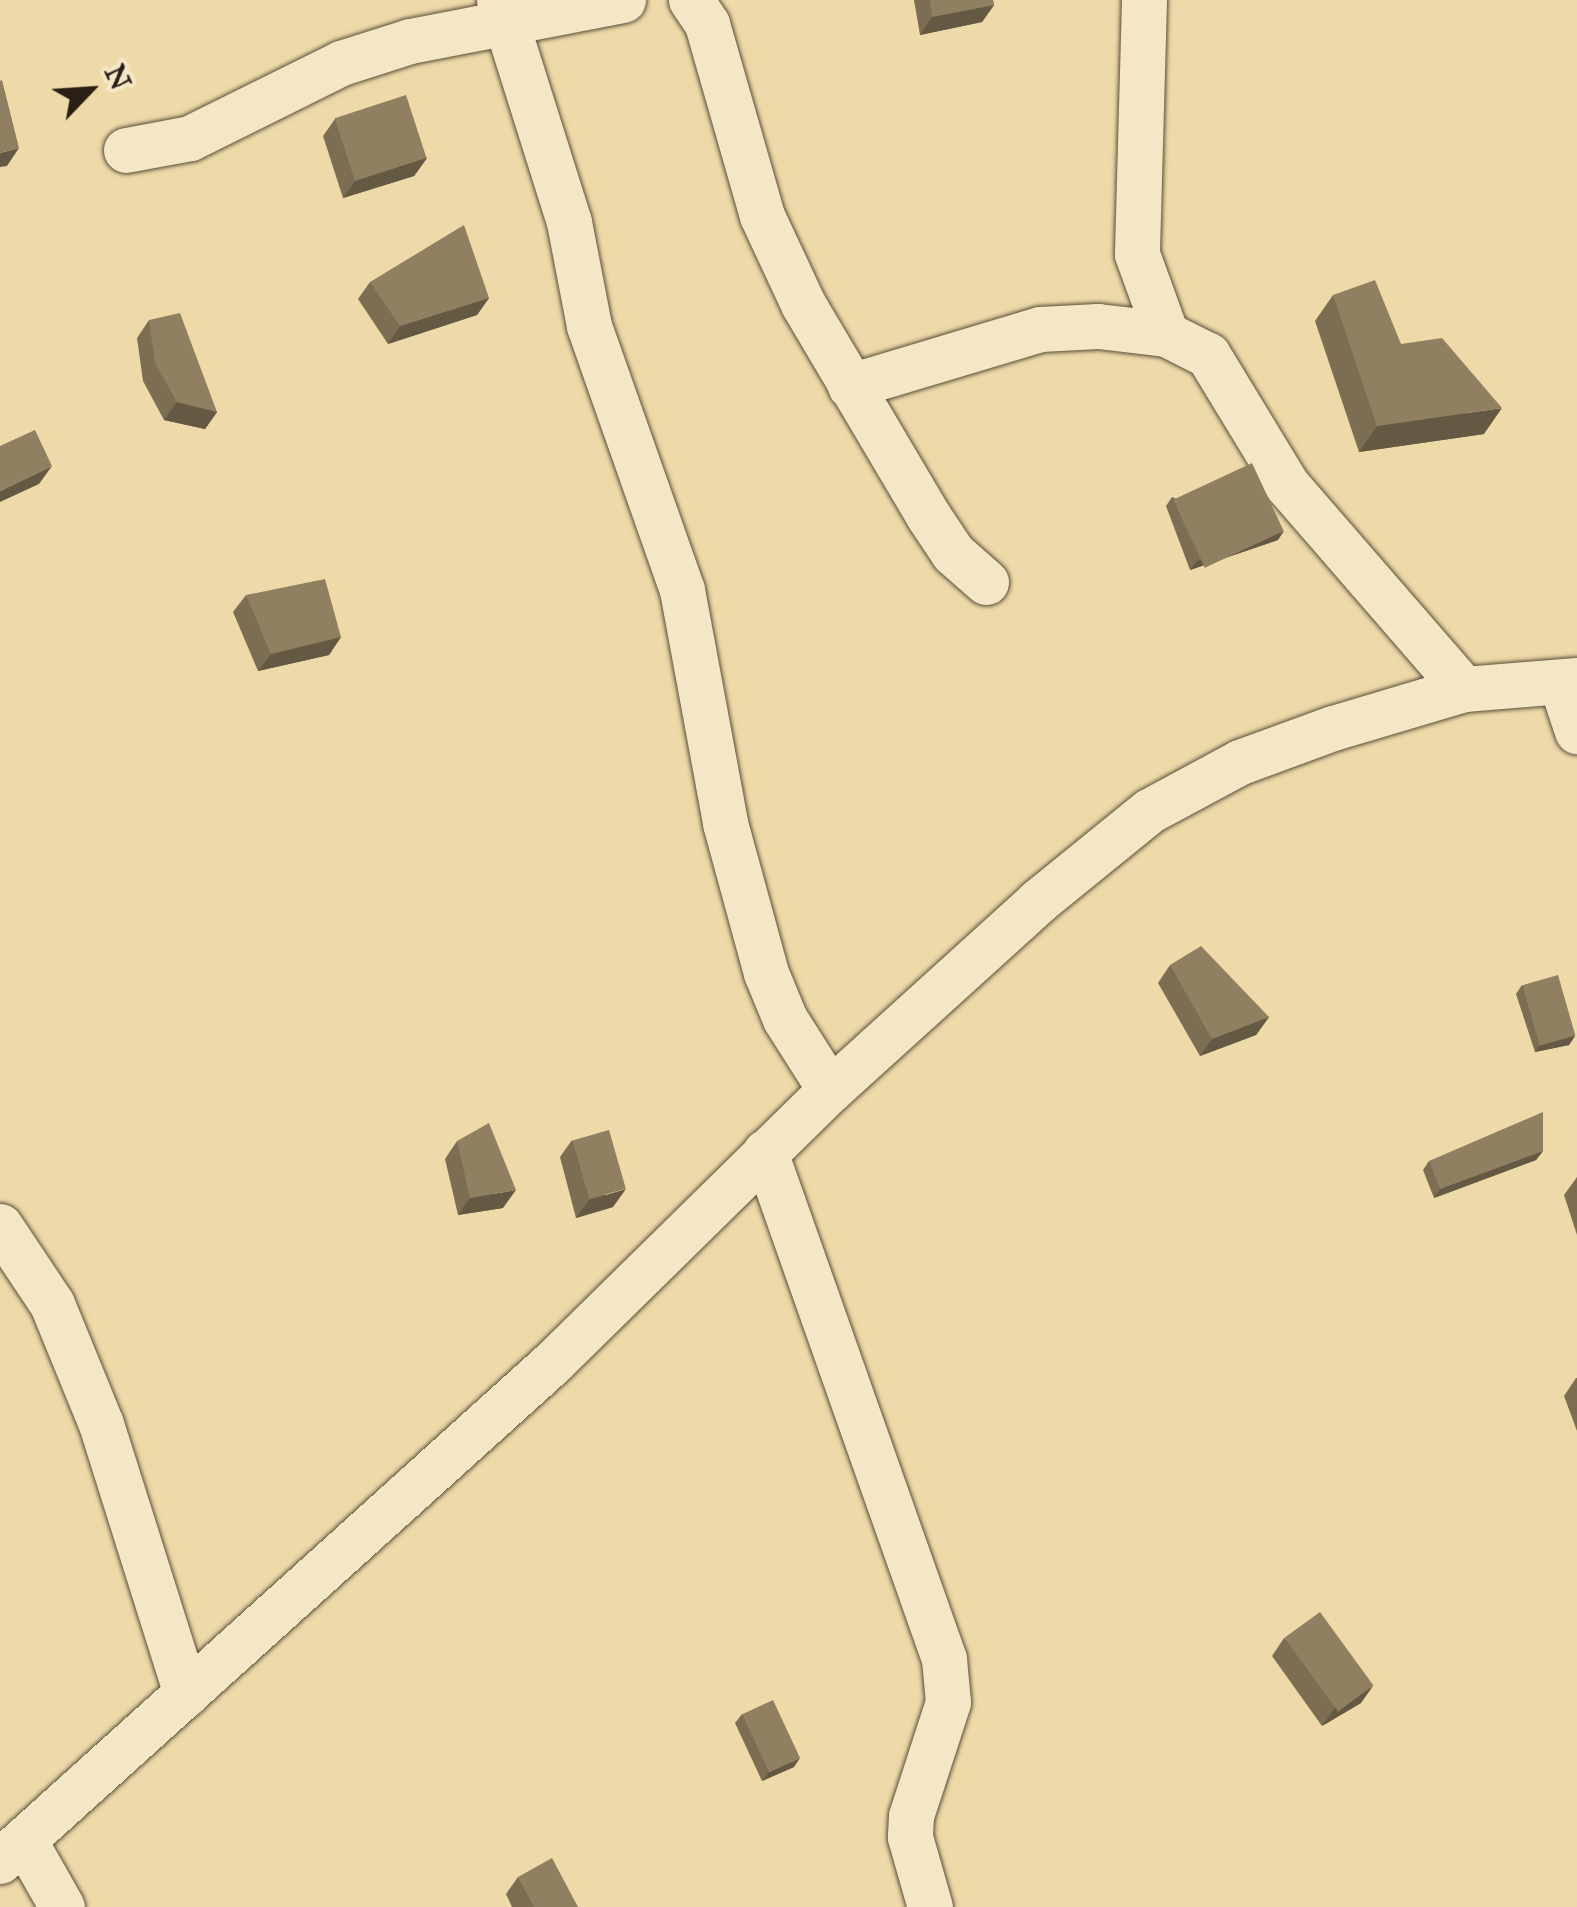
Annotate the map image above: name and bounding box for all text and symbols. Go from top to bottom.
north arrow [40,40,140,140]
text: N [97,59,139,95]

